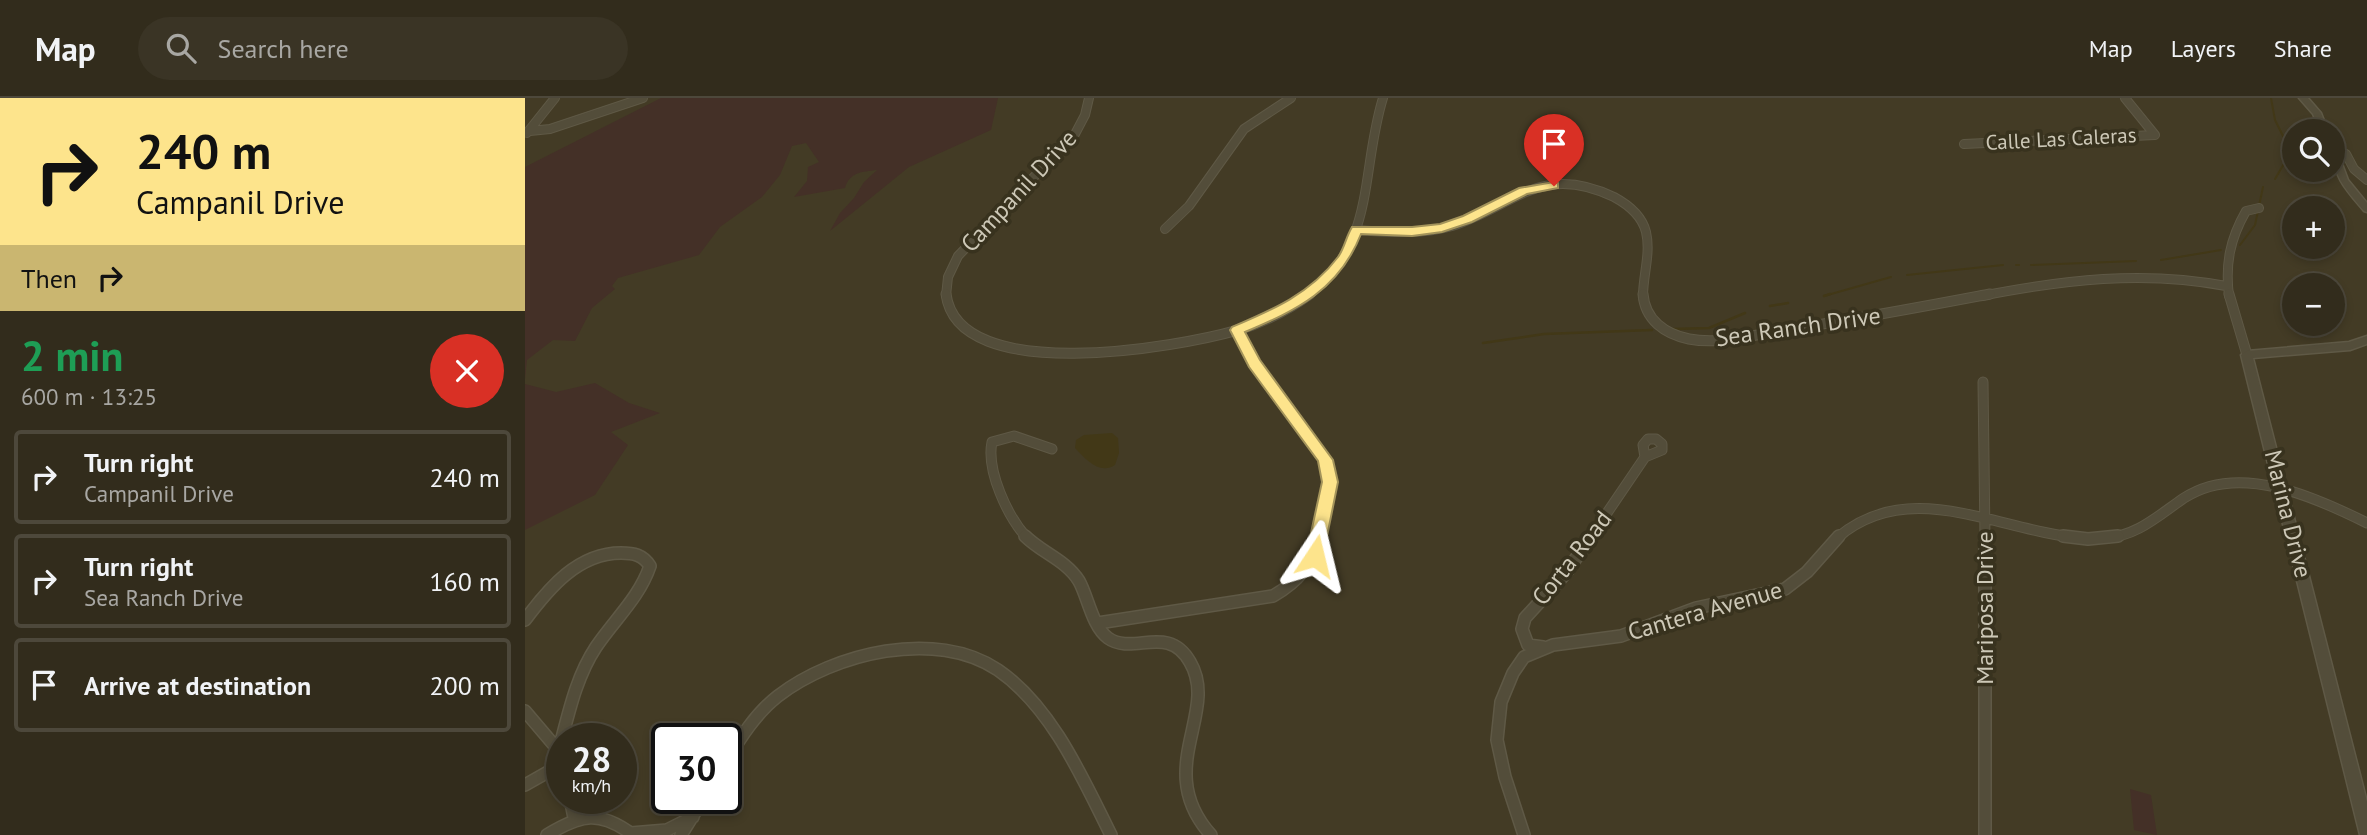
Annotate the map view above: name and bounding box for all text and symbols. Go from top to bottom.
search box [138,17,628,80]
text: Map [35,27,96,70]
icon: search [162,29,200,67]
text: Search here [218,32,349,65]
text: Map [2089,33,2133,64]
text: Layers [2171,33,2236,64]
text: Share [2274,33,2332,64]
pin [1524,114,1584,186]
text: 240 m [136,119,271,183]
map controls [2282,119,2345,336]
button: search [2282,119,2345,182]
street label: Calle Las Caleras [1985,121,2137,156]
street label: Campanil Drive [954,123,1083,258]
icon: arrive [1535,125,1573,163]
icon: right [21,126,112,217]
text: Campanil Drive [136,181,344,223]
button: + [2282,196,2345,259]
icon: right [91,259,129,297]
text: Then [21,262,77,295]
button: − [2282,273,2345,336]
street label: Sea Ranch Drive [1713,300,1883,353]
text: 2 min [21,328,123,383]
button: close [430,334,504,408]
text: 600 m · 13:25 [21,382,157,411]
text: Turn right [84,446,193,479]
street label: Marina Drive [2258,447,2319,581]
icon: right [25,458,63,496]
text: 240 m [429,461,500,494]
text: Campanil Drive [84,479,234,508]
street label: Corta Road [1525,504,1618,611]
position arrow [1278,519,1352,593]
street label: Mariposa Drive [1969,531,2000,685]
text: Turn right [84,550,193,583]
icon: right [25,562,63,600]
text: 160 m [429,565,500,598]
street label: Cantera Avenue [1624,574,1786,647]
text: Sea Ranch Drive [84,583,244,612]
icon: arrive [25,666,63,704]
text: Arrive at destination [84,669,311,702]
text: 200 m [429,669,500,702]
speed limit sign: 30 [651,723,742,814]
text: 28 [572,736,611,782]
text: km/h [572,774,611,797]

